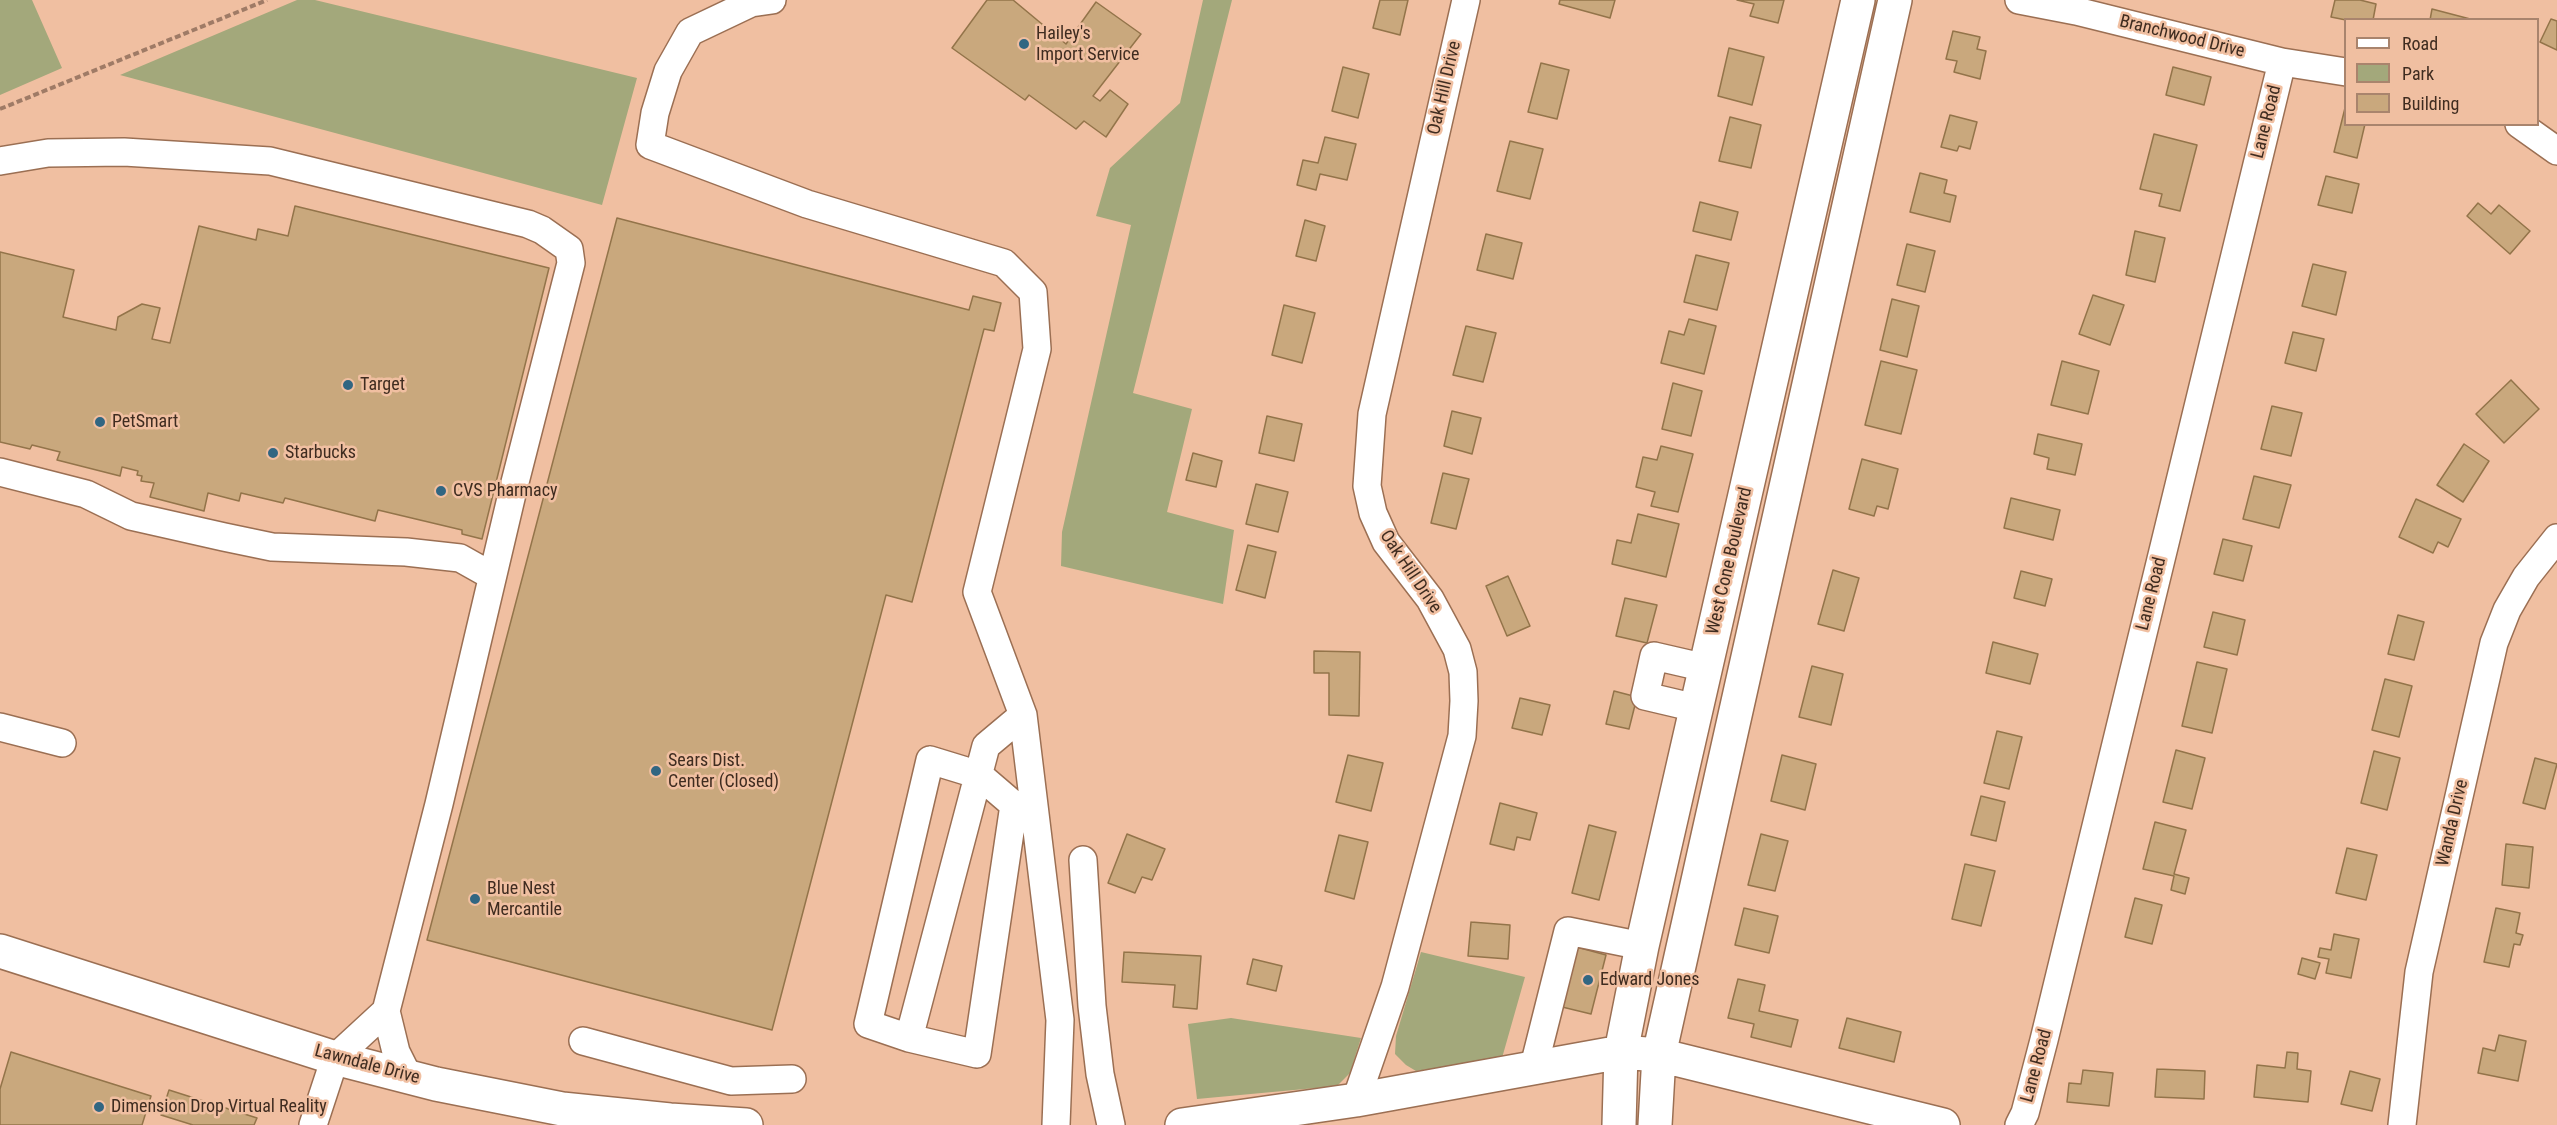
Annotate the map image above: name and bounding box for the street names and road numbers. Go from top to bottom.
street label: Branchwood Drive [2117,11,2247,63]
street label: Oak Hill Drive [1424,39,1466,137]
street label: Lane Road [2247,83,2287,161]
street label: West Cone Boulevard [1703,485,1757,637]
street label: Oak Hill Drive [1374,526,1446,618]
street label: Lane Road [2132,555,2172,633]
street label: Wanda Drive [2433,778,2473,868]
street label: Lane Road [2017,1027,2057,1105]
street label: Lawndale Drive [312,1041,422,1089]

